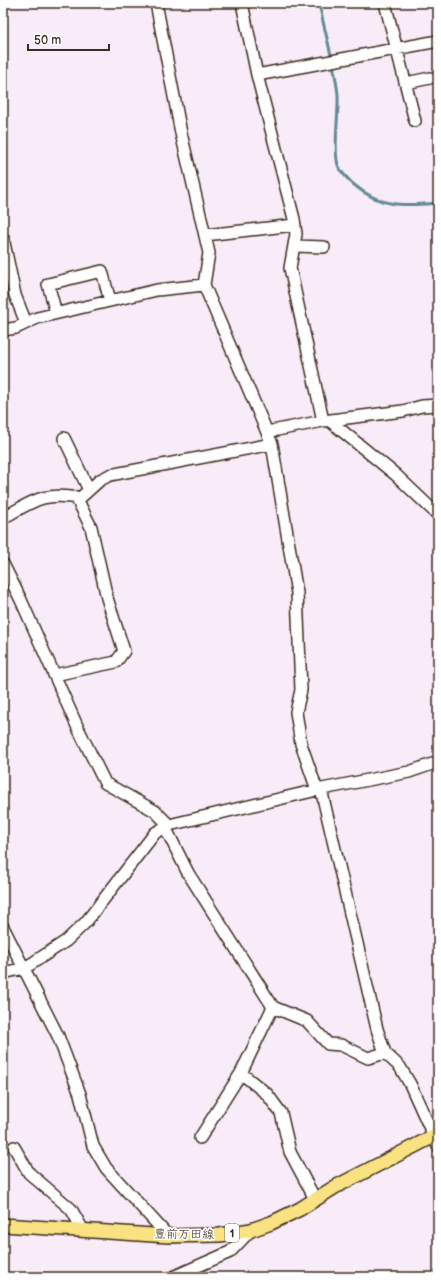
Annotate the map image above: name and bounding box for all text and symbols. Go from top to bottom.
scale bar [28,26,109,52]
text: 50 m [34,33,61,48]
road number: 1 [225,1224,239,1242]
street label: 豊前万田線 [154,1226,214,1243]

